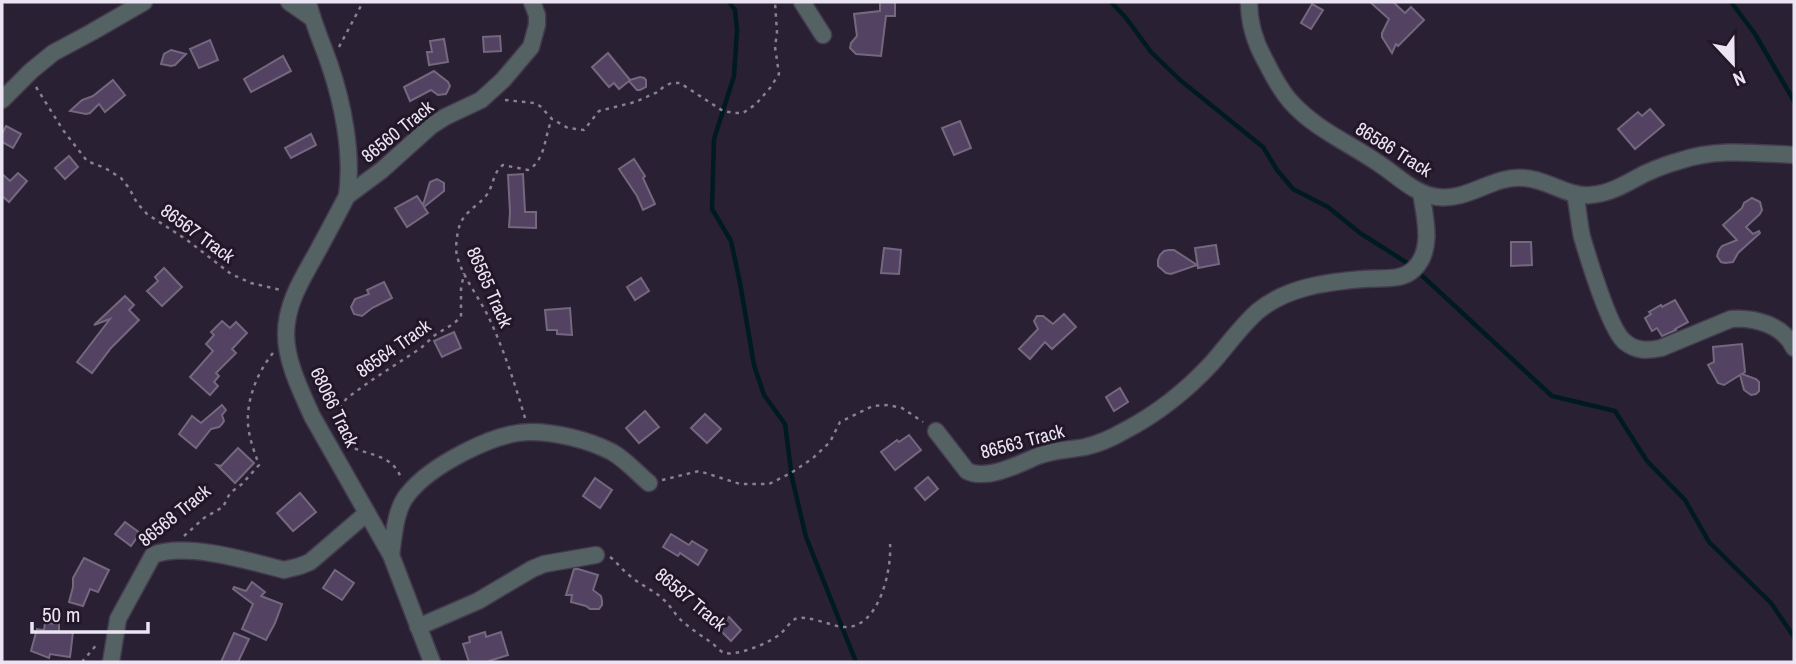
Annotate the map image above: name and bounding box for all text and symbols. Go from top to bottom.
north arrow [1698,28,1768,98]
text: N [1729,65,1749,93]
street label: 86560 Track [355,94,439,168]
street label: 86586 Track [1351,115,1437,183]
street label: 86567 Track [156,197,240,269]
street label: 86565 Track [461,243,519,332]
street label: 86564 Track [350,313,436,383]
street label: 68066 Track [305,363,366,451]
street label: 86563 Track [977,417,1067,465]
street label: 86568 Track [132,478,216,552]
street label: 86587 Track [650,561,732,637]
scale bar [32,590,147,634]
text: 50 m [42,600,80,629]

